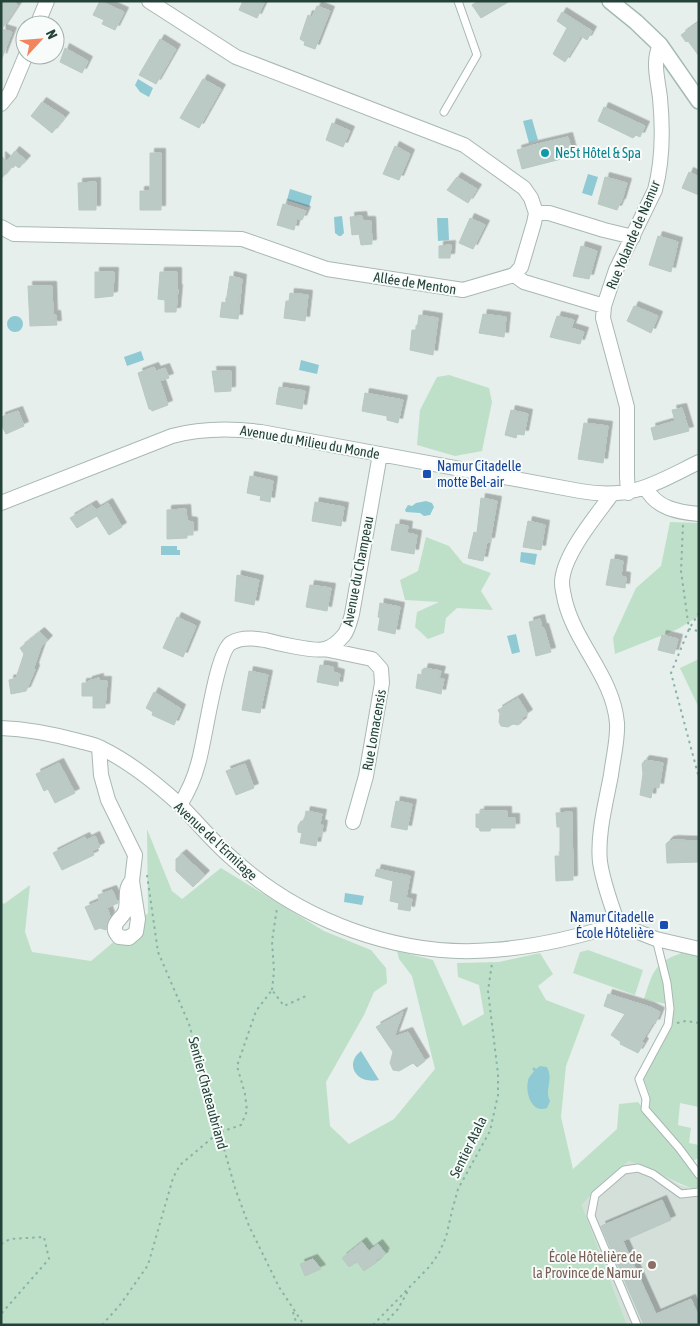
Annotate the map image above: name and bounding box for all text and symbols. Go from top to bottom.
north arrow [15,15,65,65]
text: N [43,27,61,42]
place label: Ne5t Hôtel & Spa [555,145,641,161]
marker: Ne5t Hôtel & Spa [539,147,551,159]
street label: Rue Yolande de Namur [603,177,663,292]
street label: Allée de Menton [373,269,457,297]
street label: Avenue du Milieu du Monde [239,422,381,462]
place label: Namur Citadelle motte Bel-air [437,458,521,490]
marker: Namur Citadelle motte Bel-air [421,468,433,480]
street label: Avenue du Champeau [339,515,377,627]
street label: Rue Lomacensis [359,688,389,772]
street label: Avenue de l'Ermitage [171,798,261,884]
place label: Namur Citadelle École Hôtelière [570,909,654,941]
marker: Namur Citadelle École Hôtelière [658,919,670,931]
street label: Sentier Chateaubriand [185,1035,231,1151]
street label: Sentier Atala [446,1114,490,1180]
place label: École Hôtelière de la Province de Namur [533,1249,643,1281]
marker: École Hôtelière de la Province de Namur [646,1259,658,1271]

